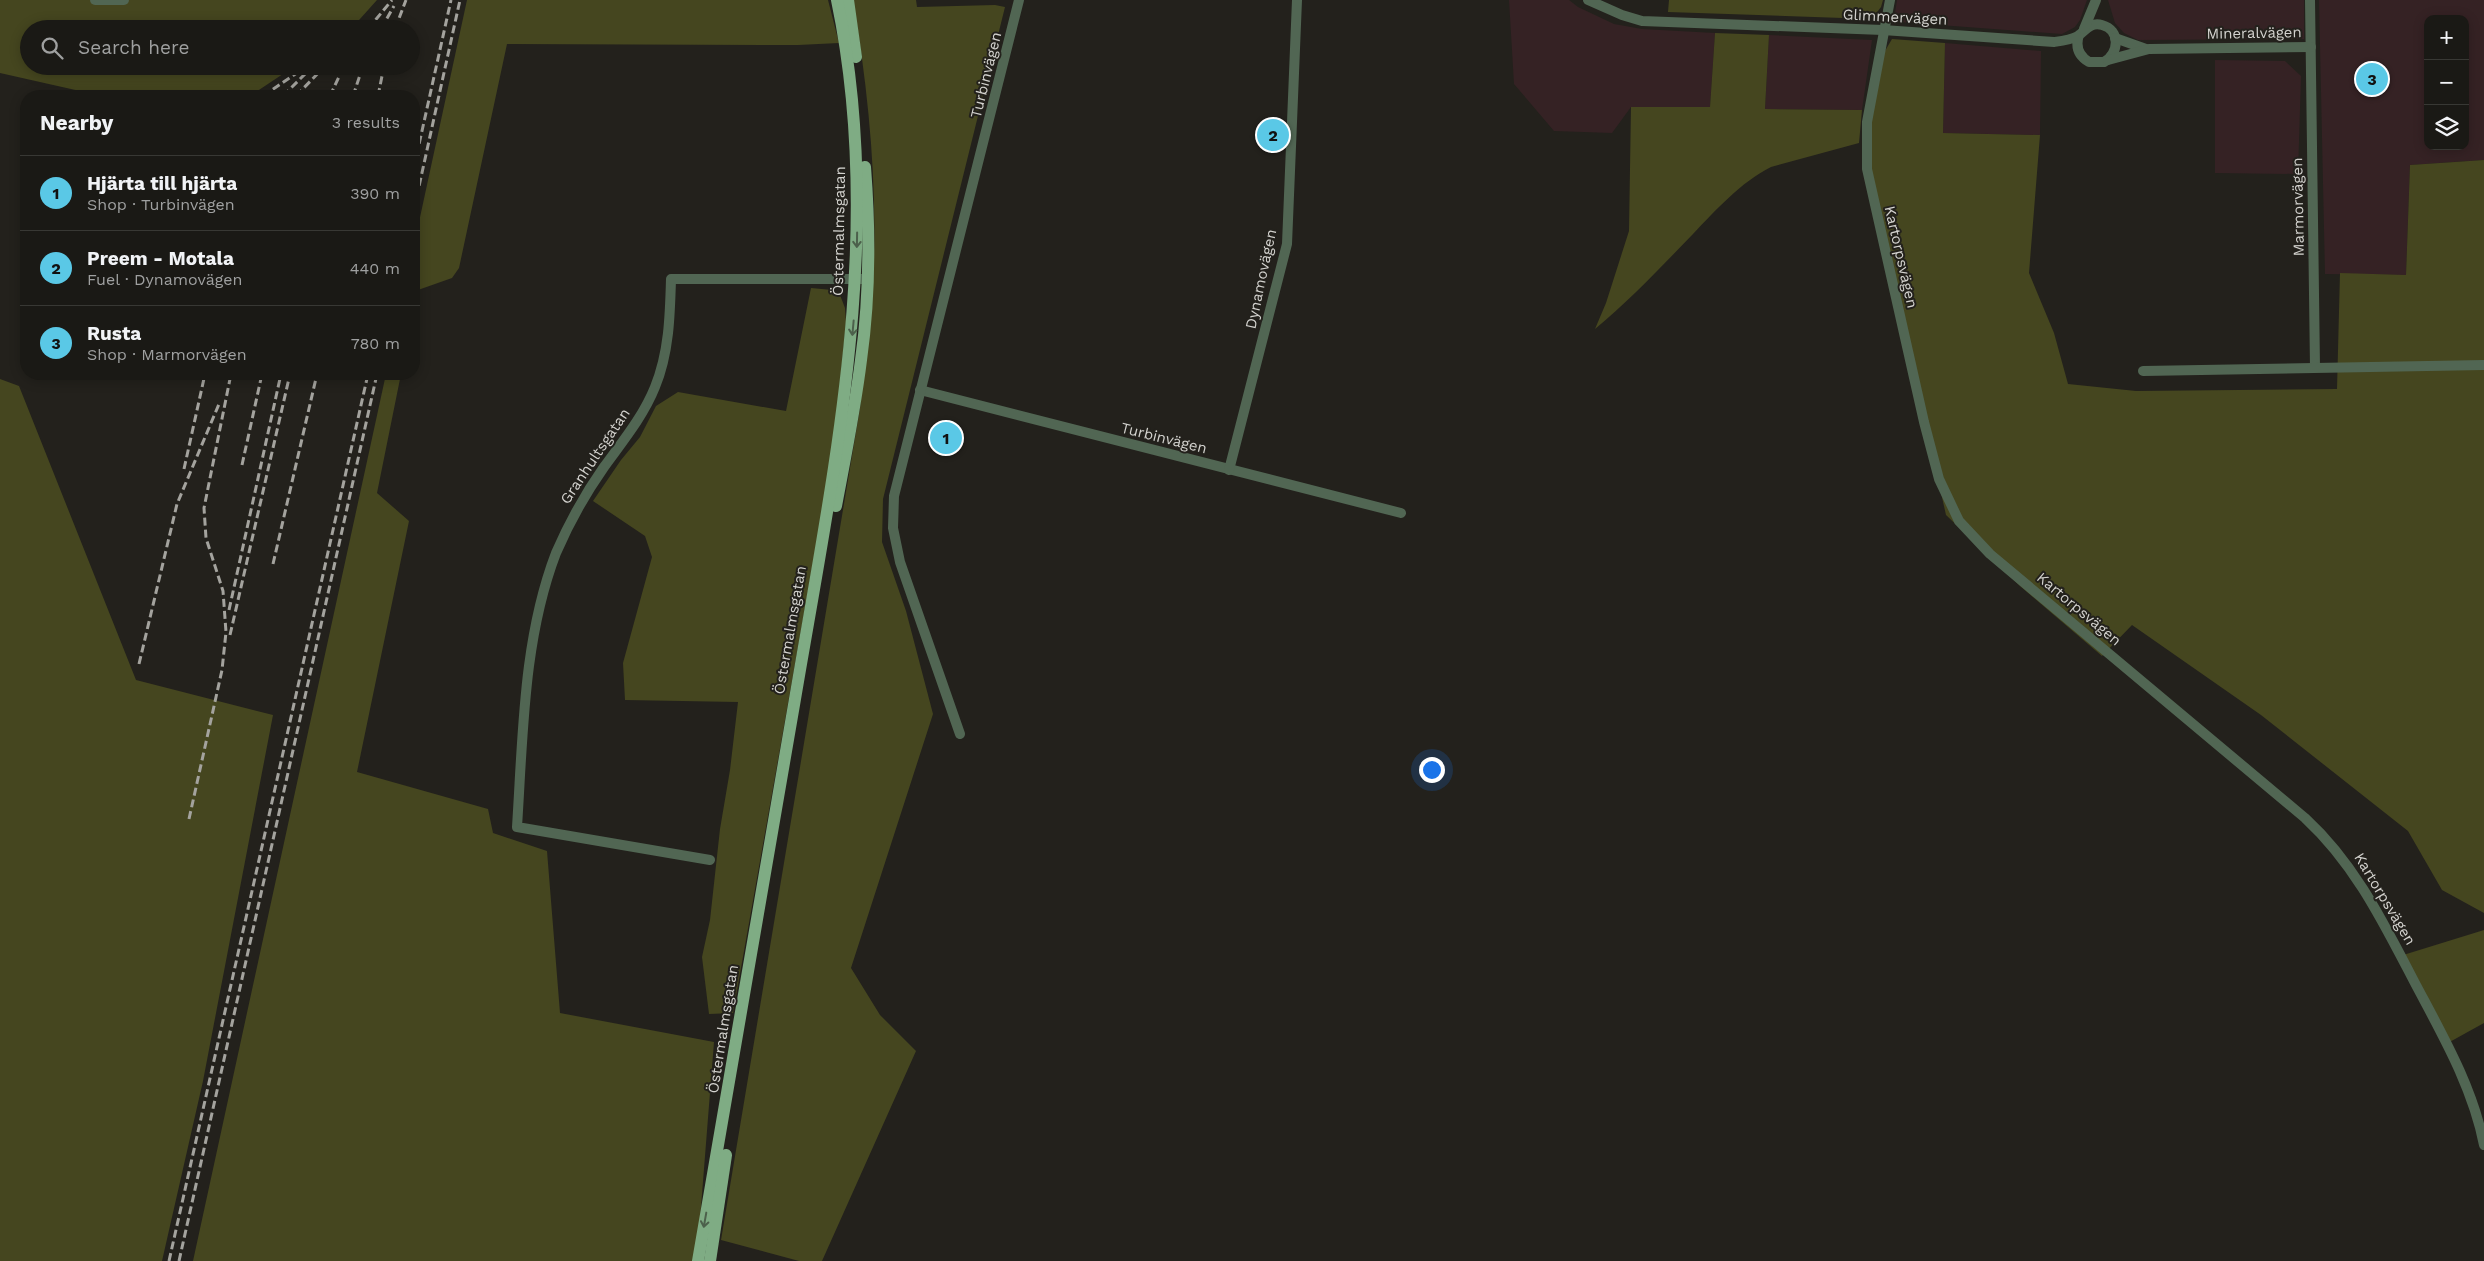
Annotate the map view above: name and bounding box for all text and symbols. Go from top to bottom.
street label: Glimmervägen [1842,5,1948,29]
map controls [2424,15,2469,150]
button: + [2424,15,2469,60]
search box [20,20,420,75]
street label: Mineralvägen [2206,23,2302,43]
street label: Turbinvägen [967,30,1005,120]
icon: search [38,34,66,62]
text: Search here [78,36,189,59]
pin: 3 [2356,60,2388,98]
button: − [2424,60,2469,105]
button: layers [2424,105,2469,150]
text: Nearby [40,110,113,135]
text: 3 results [332,113,400,132]
pin: 2 [1257,116,1289,154]
street label: Marmorvägen [2288,157,2308,257]
street label: Östermalmsgatan [829,166,849,296]
text: Hjärta till hjärta [87,172,237,195]
text: 1 [53,184,59,203]
text: 390 m [350,184,400,203]
text: Shop · Turbinvägen [87,195,235,214]
street label: Kartorpsvägen [1880,204,1922,310]
street label: Dynamovägen [1242,227,1280,331]
one-way arrow [852,231,862,247]
text: Preem - Motala [87,247,234,270]
text: 2 [51,259,61,278]
text: 440 m [350,259,400,278]
text: Fuel · Dynamovägen [87,270,242,289]
one-way arrow [848,320,857,336]
text: Rusta [87,322,141,345]
text: 3 [51,334,61,353]
text: 780 m [351,334,400,353]
text: Shop · Marmorvägen [87,345,247,364]
street label: Granhultsgatan [556,405,634,507]
pin: 1 [930,419,962,457]
street label: Turbinvägen [1119,419,1209,457]
street label: Östermalmsgatan [770,564,810,696]
street label: Kartorpsvägen [2033,569,2125,649]
your location [1419,757,1445,783]
street label: Kartorpsvägen [2350,850,2420,948]
street label: Östermalmsgatan [704,963,742,1095]
one-way arrow [700,1211,710,1227]

